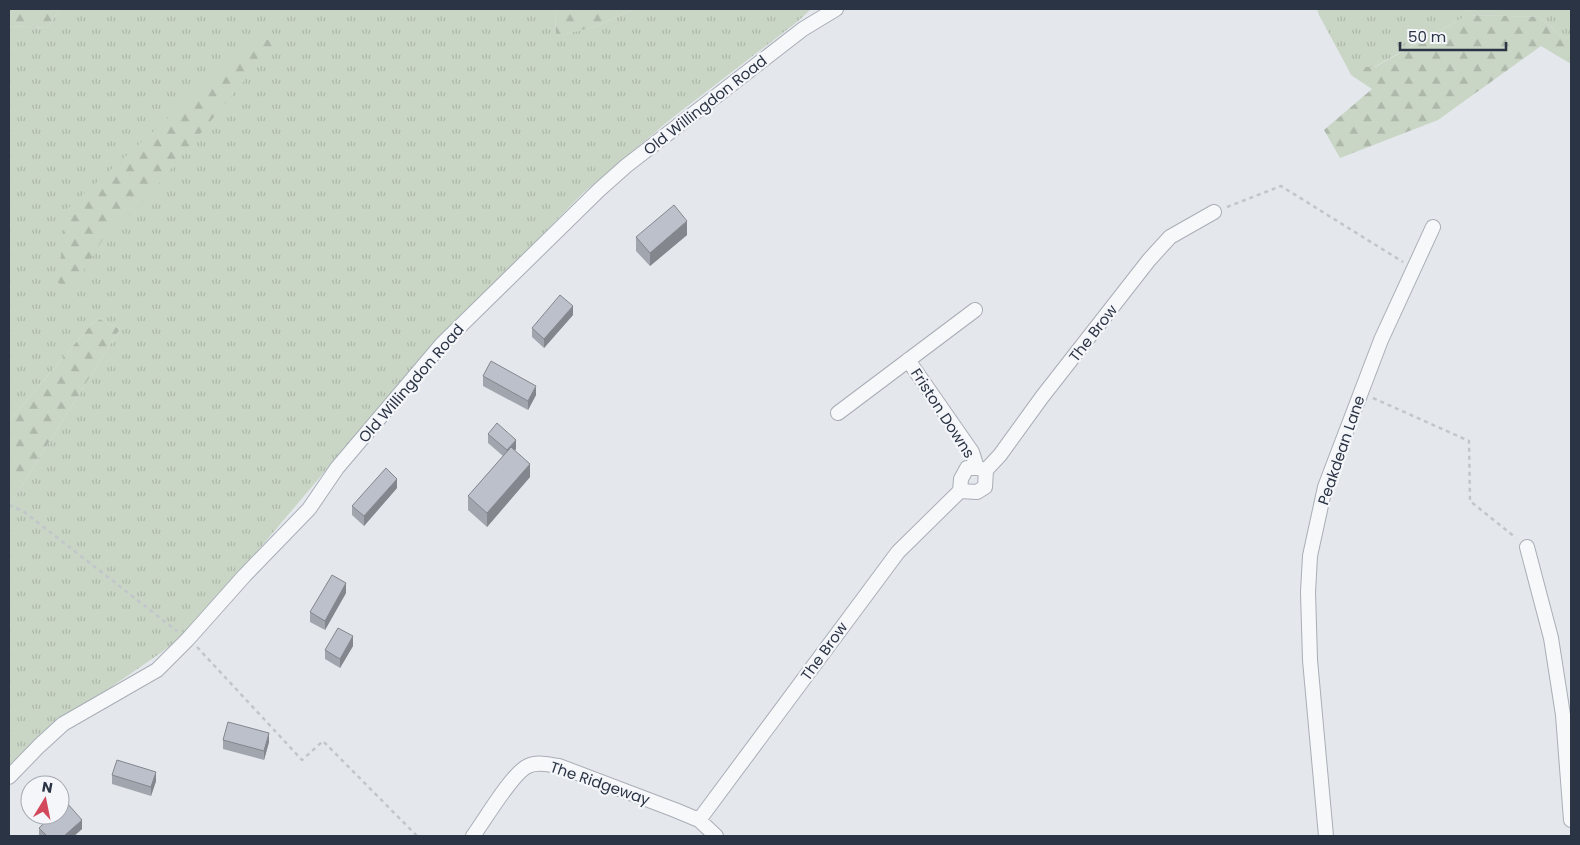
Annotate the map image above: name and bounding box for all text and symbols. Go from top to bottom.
scale bar [1400,20,1506,52]
text: 50 m [1408,26,1446,47]
street label: Old Willingdon Road [639,50,771,160]
street label: The Brow [1064,299,1123,366]
street label: Old Willingdon Road [354,319,468,447]
street label: Friston Downs [906,364,980,462]
street label: Peakdean Lane [1312,392,1370,508]
street label: The Brow [796,617,853,685]
street label: The Ridgeway [547,756,653,810]
north arrow [20,775,70,825]
text: N [40,776,54,798]

